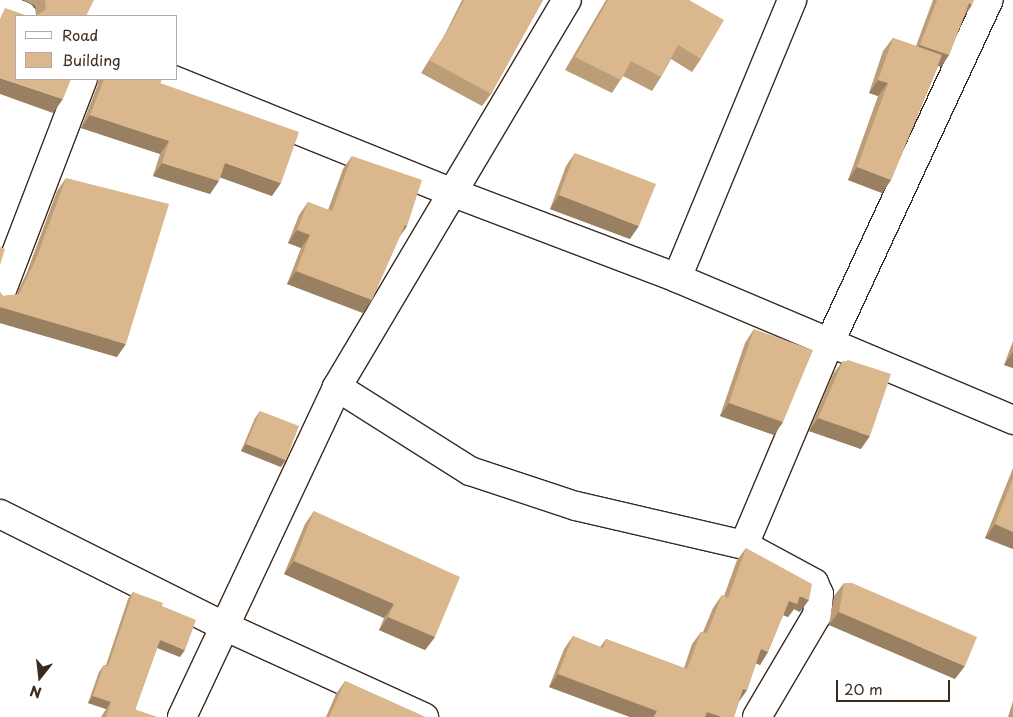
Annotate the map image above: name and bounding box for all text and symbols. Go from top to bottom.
legend [15,15,178,80]
text: Road [62,23,98,46]
text: Building [62,48,121,71]
north arrow [15,652,65,702]
scale bar [838,670,952,702]
text: 20 m [844,677,883,700]
text: N [28,680,44,704]

